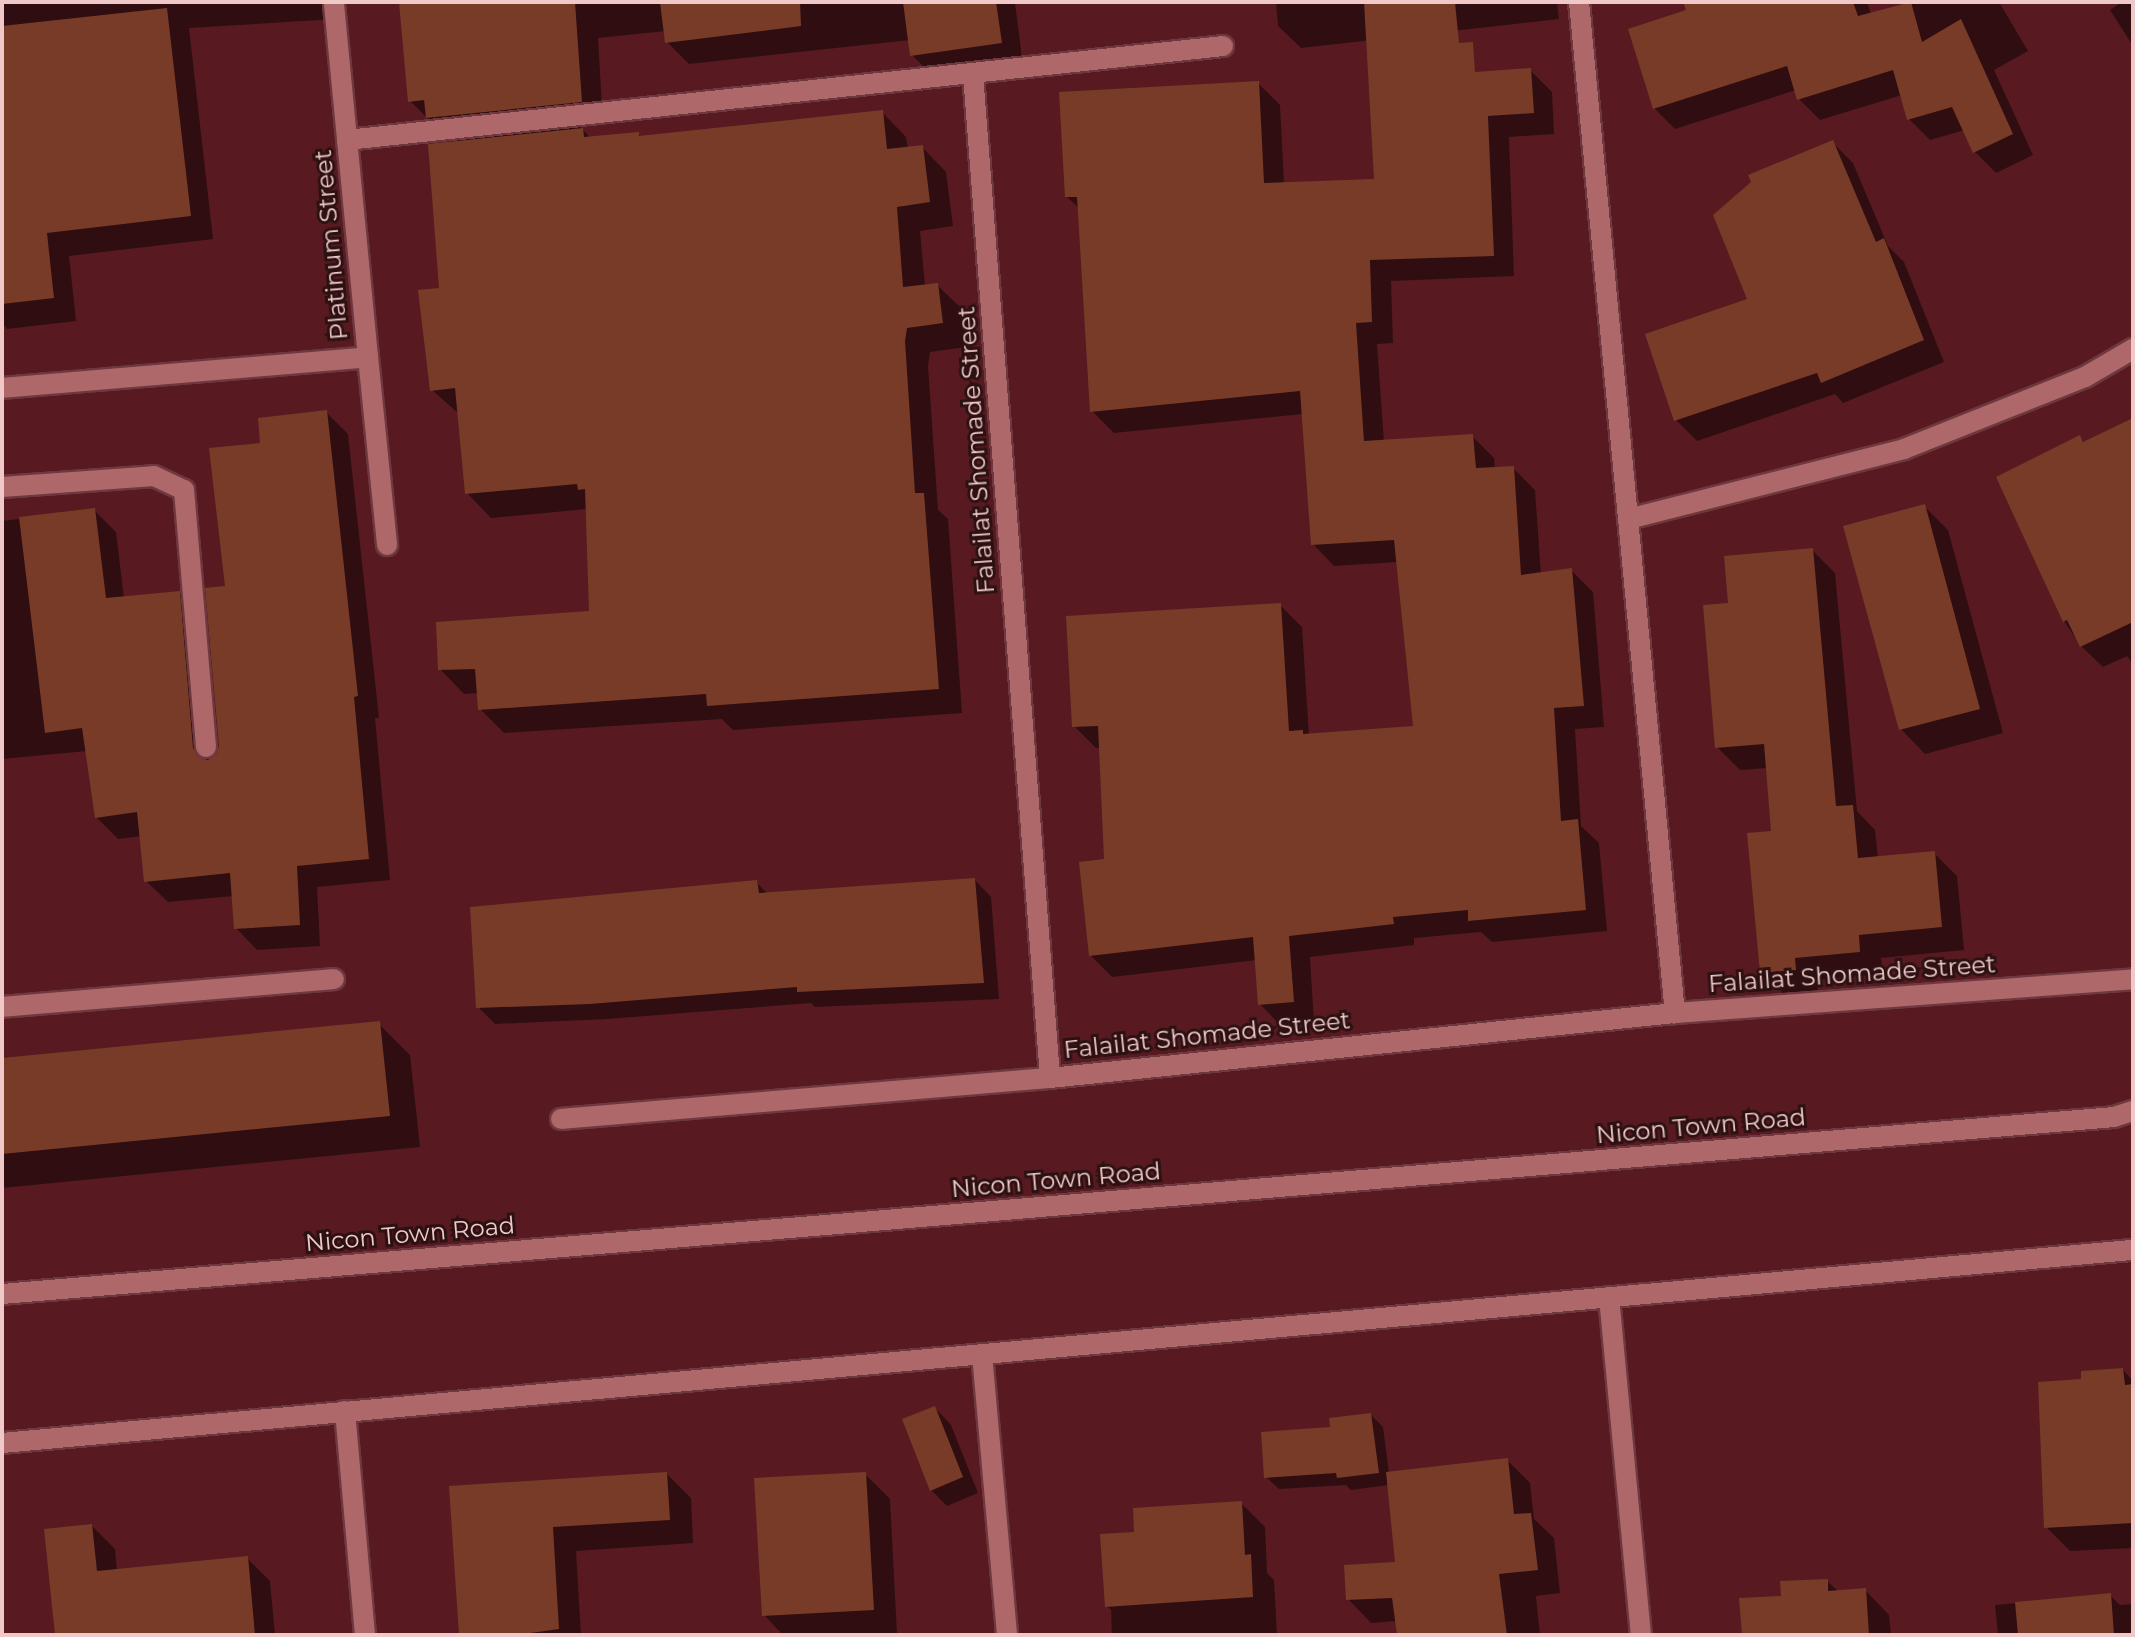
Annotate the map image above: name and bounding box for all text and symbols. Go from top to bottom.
street label: Platinum Street [308,149,354,341]
street label: Falailat Shomade Street [952,305,1000,595]
street label: Falailat Shomade Street [1707,950,1997,998]
street label: Falailat Shomade Street [1062,1006,1352,1064]
street label: Nicon Town Road [1595,1102,1807,1150]
street label: Nicon Town Road [950,1156,1162,1204]
street label: Nicon Town Road [304,1210,516,1258]

